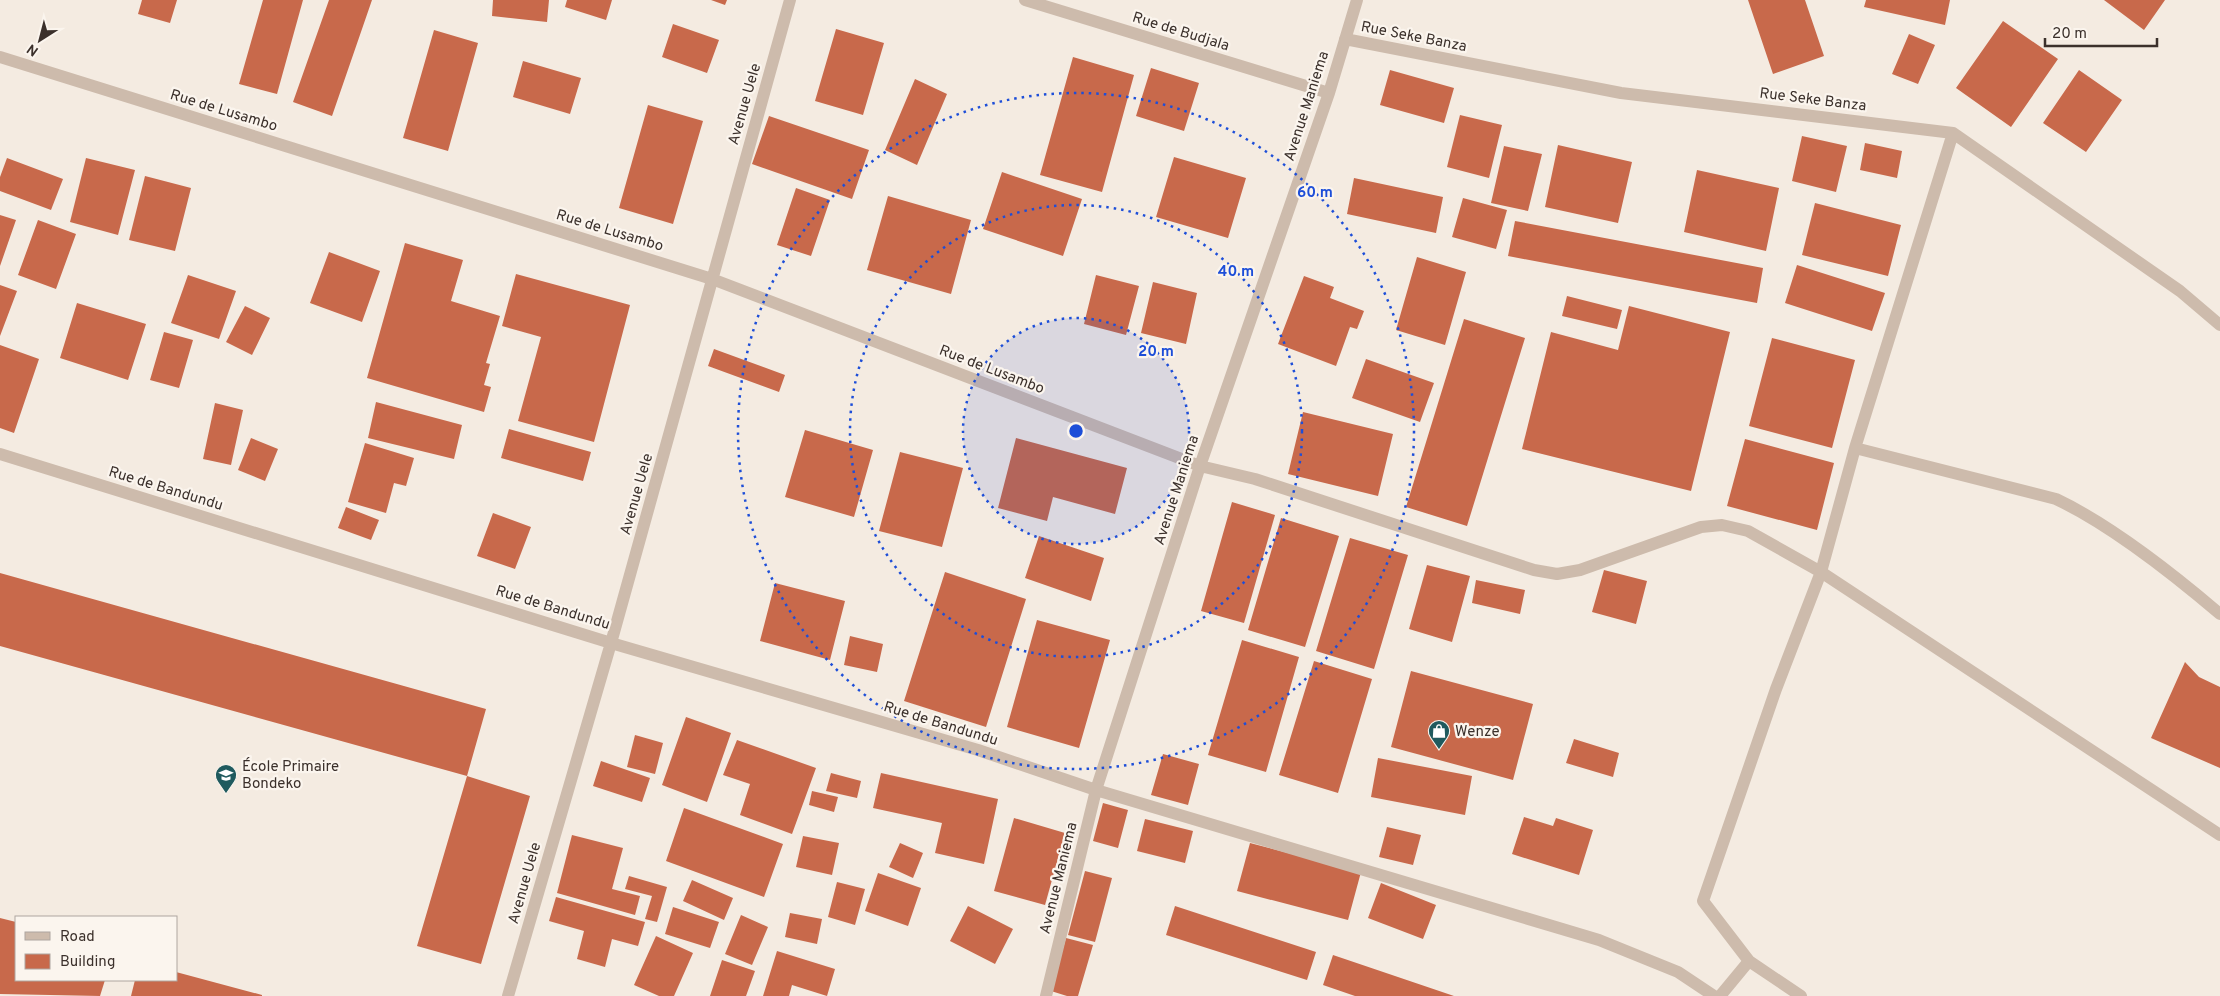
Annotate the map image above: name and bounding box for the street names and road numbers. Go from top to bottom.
street label: Rue de Budjala [1130,9,1231,56]
street label: Rue Seke Banza [1359,18,1468,57]
street label: Avenue Maniema [1281,49,1334,164]
street label: Avenue Uele [725,61,766,147]
street label: Rue Seke Banza [1758,85,1867,116]
street label: Rue de Lusambo [168,86,280,137]
street label: Rue de Lusambo [554,206,666,257]
street label: Rue de Lusambo [936,342,1047,399]
street label: Avenue Maniema [1151,433,1204,548]
street label: Avenue Uele [617,451,658,537]
street label: Rue de Bandundu [106,463,225,516]
street label: Rue de Bandundu [493,582,612,635]
street label: Rue de Bandundu [881,698,1000,751]
street label: Avenue Maniema [1036,821,1083,936]
street label: Avenue Uele [505,840,546,926]

